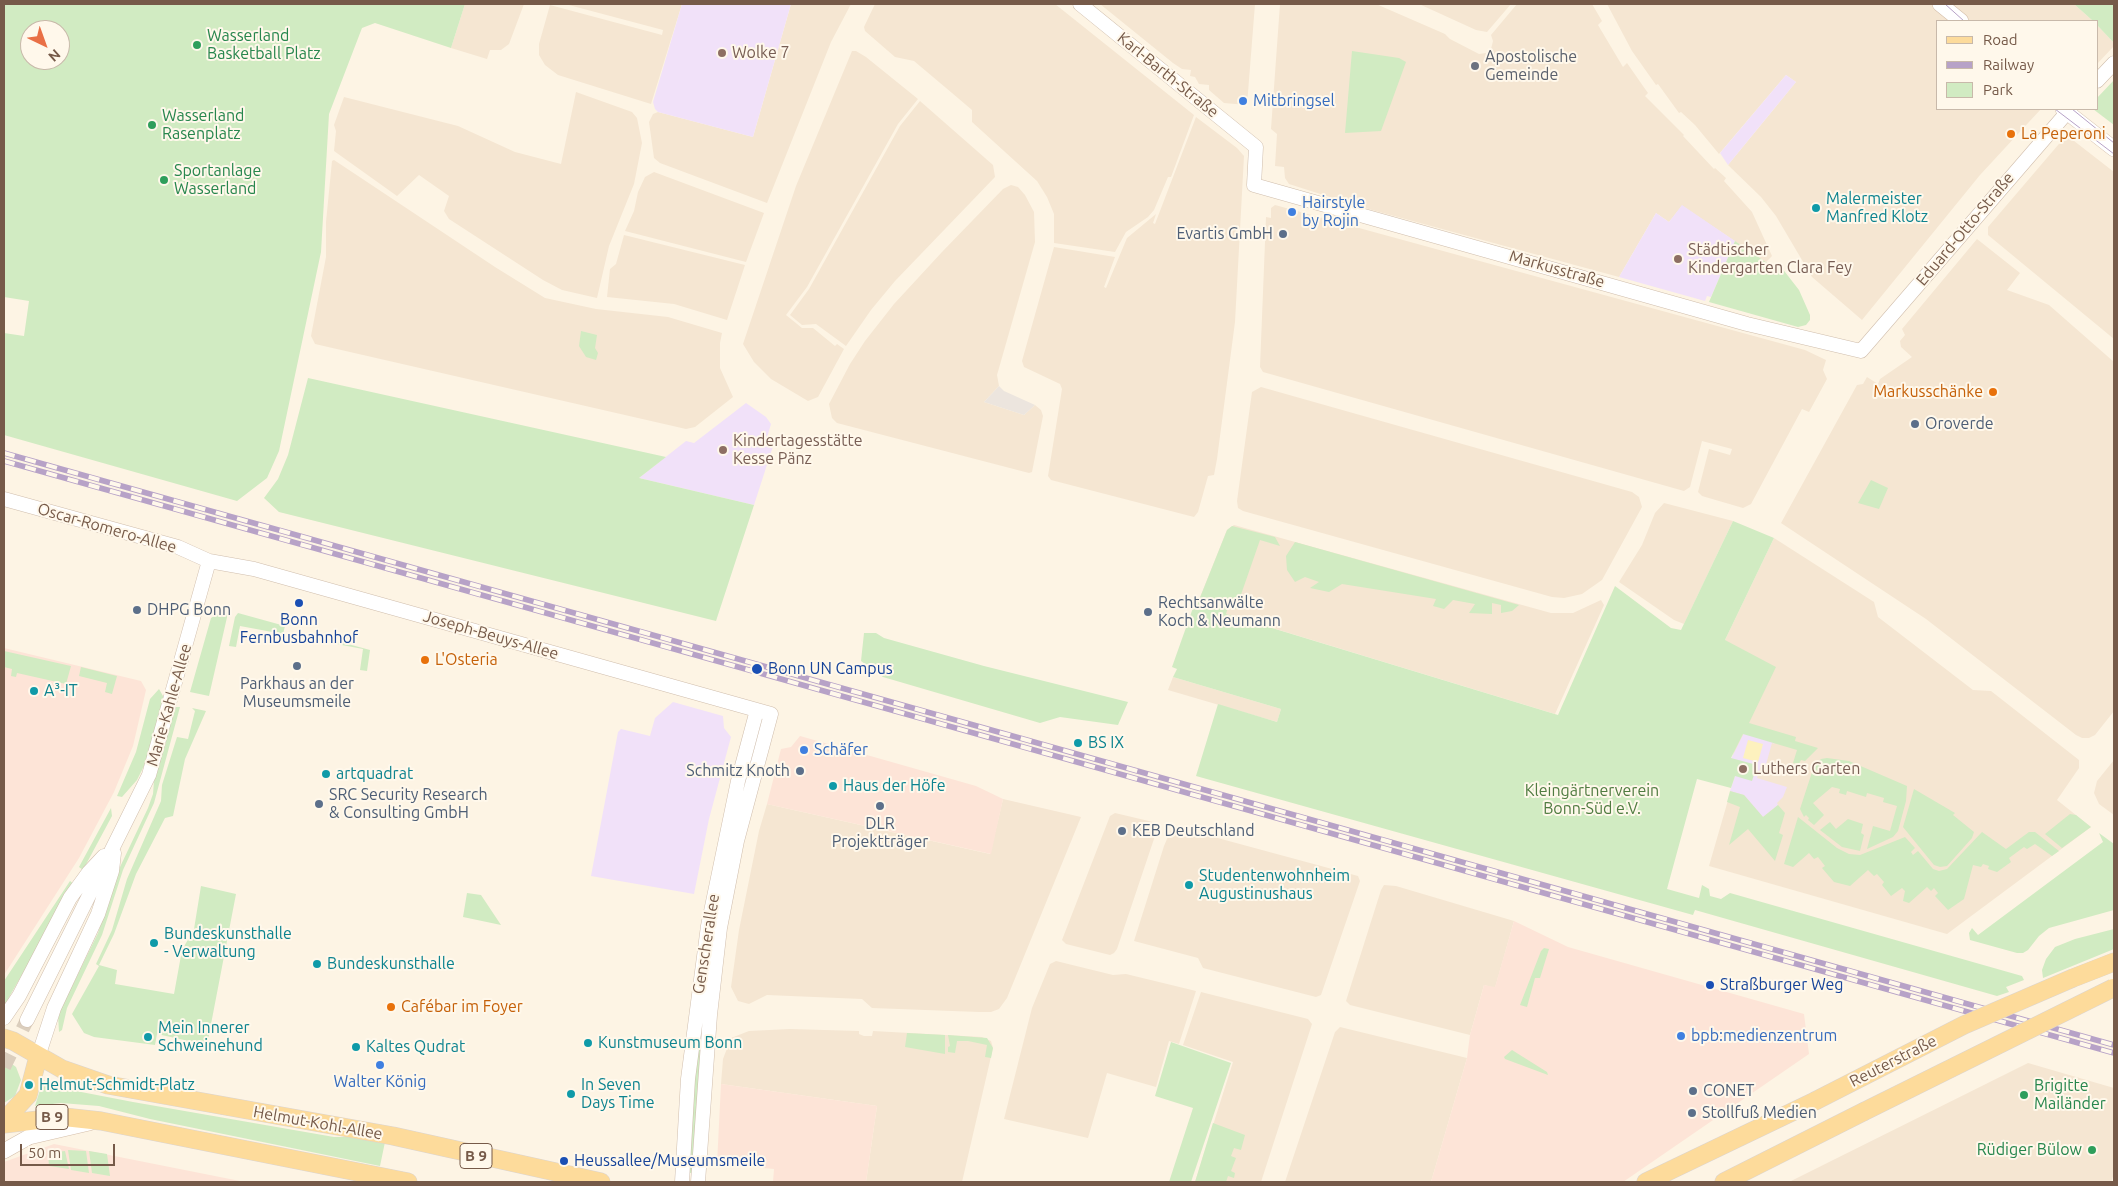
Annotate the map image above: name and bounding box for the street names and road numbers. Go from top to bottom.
street label: Karl-Barth-Straße [1113,28,1223,122]
street label: Eduard-Otto-Straße [1912,168,2018,290]
street label: Markusstraße [1507,246,1607,292]
street label: Oscar-Romero-Allee [35,499,179,557]
street label: Joseph-Beuys-Allee [421,606,561,664]
street label: Marie-Kahle-Allee [142,641,196,769]
street label: Genscherallee [689,892,723,996]
street label: Reuterstraße [1846,1031,1940,1091]
street label: Helmut-Kohl-Allee [252,1102,384,1144]
road number: B 9 [36,1104,68,1130]
road number: B 9 [460,1144,492,1168]

